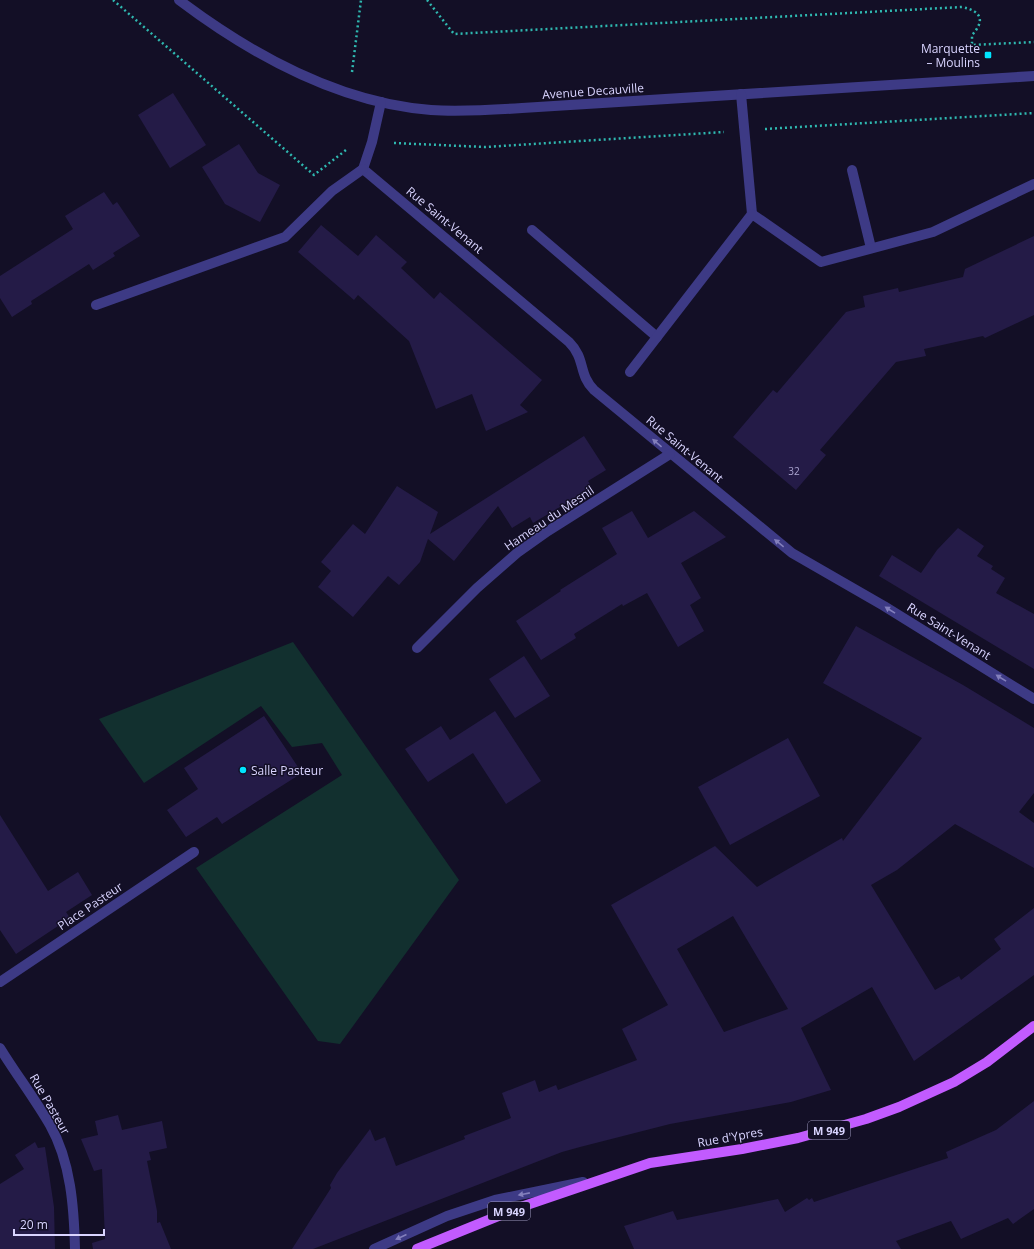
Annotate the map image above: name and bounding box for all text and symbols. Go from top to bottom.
place label: Marquette – Moulins [921,40,980,71]
marker: Marquette – Moulins [983,50,993,60]
street label: Avenue Decauville [542,79,645,103]
street label: Rue Saint-Venant [403,183,487,257]
street label: Rue Saint-Venant [643,412,727,486]
one-way arrow [652,439,661,448]
house number: 32 [788,464,800,478]
street label: Hameau du Mesnil [501,482,597,554]
one-way arrow [774,538,785,547]
street label: Rue Saint-Venant [904,598,994,664]
one-way arrow [884,607,896,614]
one-way arrow [995,675,1007,682]
place label: Salle Pasteur [251,762,323,779]
marker: Salle Pasteur [238,765,248,775]
street label: Place Pasteur [54,878,126,934]
street label: Rue Pasteur [26,1071,74,1138]
road number: M 949 [808,1121,850,1139]
street label: Rue d'Ypres [696,1123,764,1151]
one-way arrow [517,1192,530,1198]
road number: M 949 [488,1202,530,1220]
scale bar [14,1211,104,1237]
text: 20 m [20,1216,48,1233]
one-way arrow [396,1234,407,1240]

